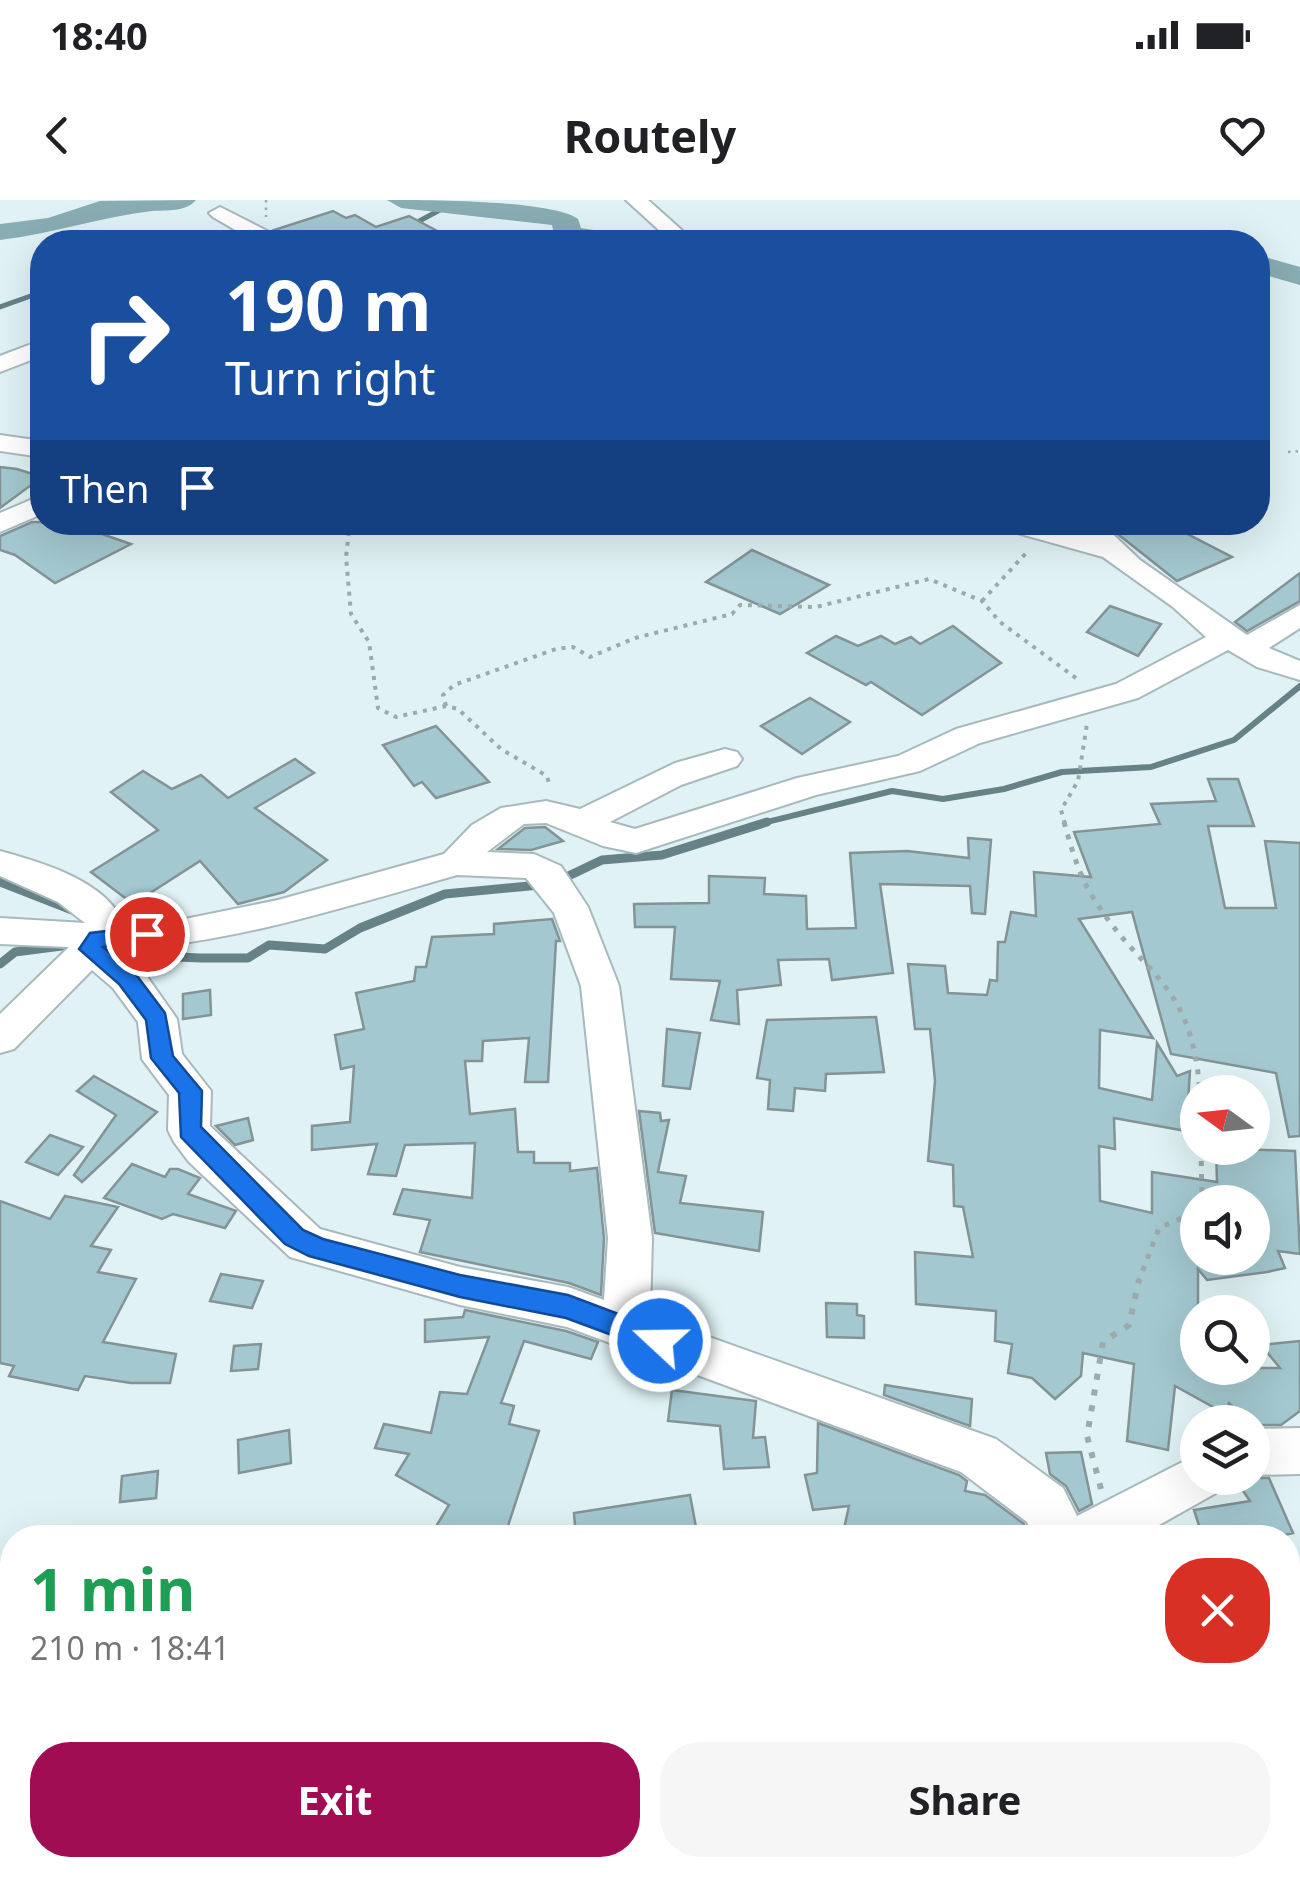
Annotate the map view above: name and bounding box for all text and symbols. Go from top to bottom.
text: 18:40 [50,9,148,61]
text: Routely [564,105,736,166]
icon: back [30,108,85,163]
icon: heart [1215,108,1270,163]
text: 190 m [225,256,432,352]
icon: right [60,270,190,400]
text: Turn right [225,347,436,408]
icon: arrive [170,460,225,515]
text: Then [60,462,150,514]
pin [105,892,190,977]
icon: arrive [120,907,175,962]
north arrow [1180,1075,1270,1165]
map controls [1180,1075,1270,1495]
button: sound [1180,1185,1270,1275]
position arrow [608,1289,712,1393]
button: search [1180,1295,1270,1385]
button: layers [1180,1405,1270,1495]
text: 1 min [30,1547,195,1629]
button: close [1165,1558,1270,1663]
text: 210 m · 18:41 [30,1626,230,1669]
button: Exit [30,1742,640,1857]
button: Share [660,1742,1270,1857]

